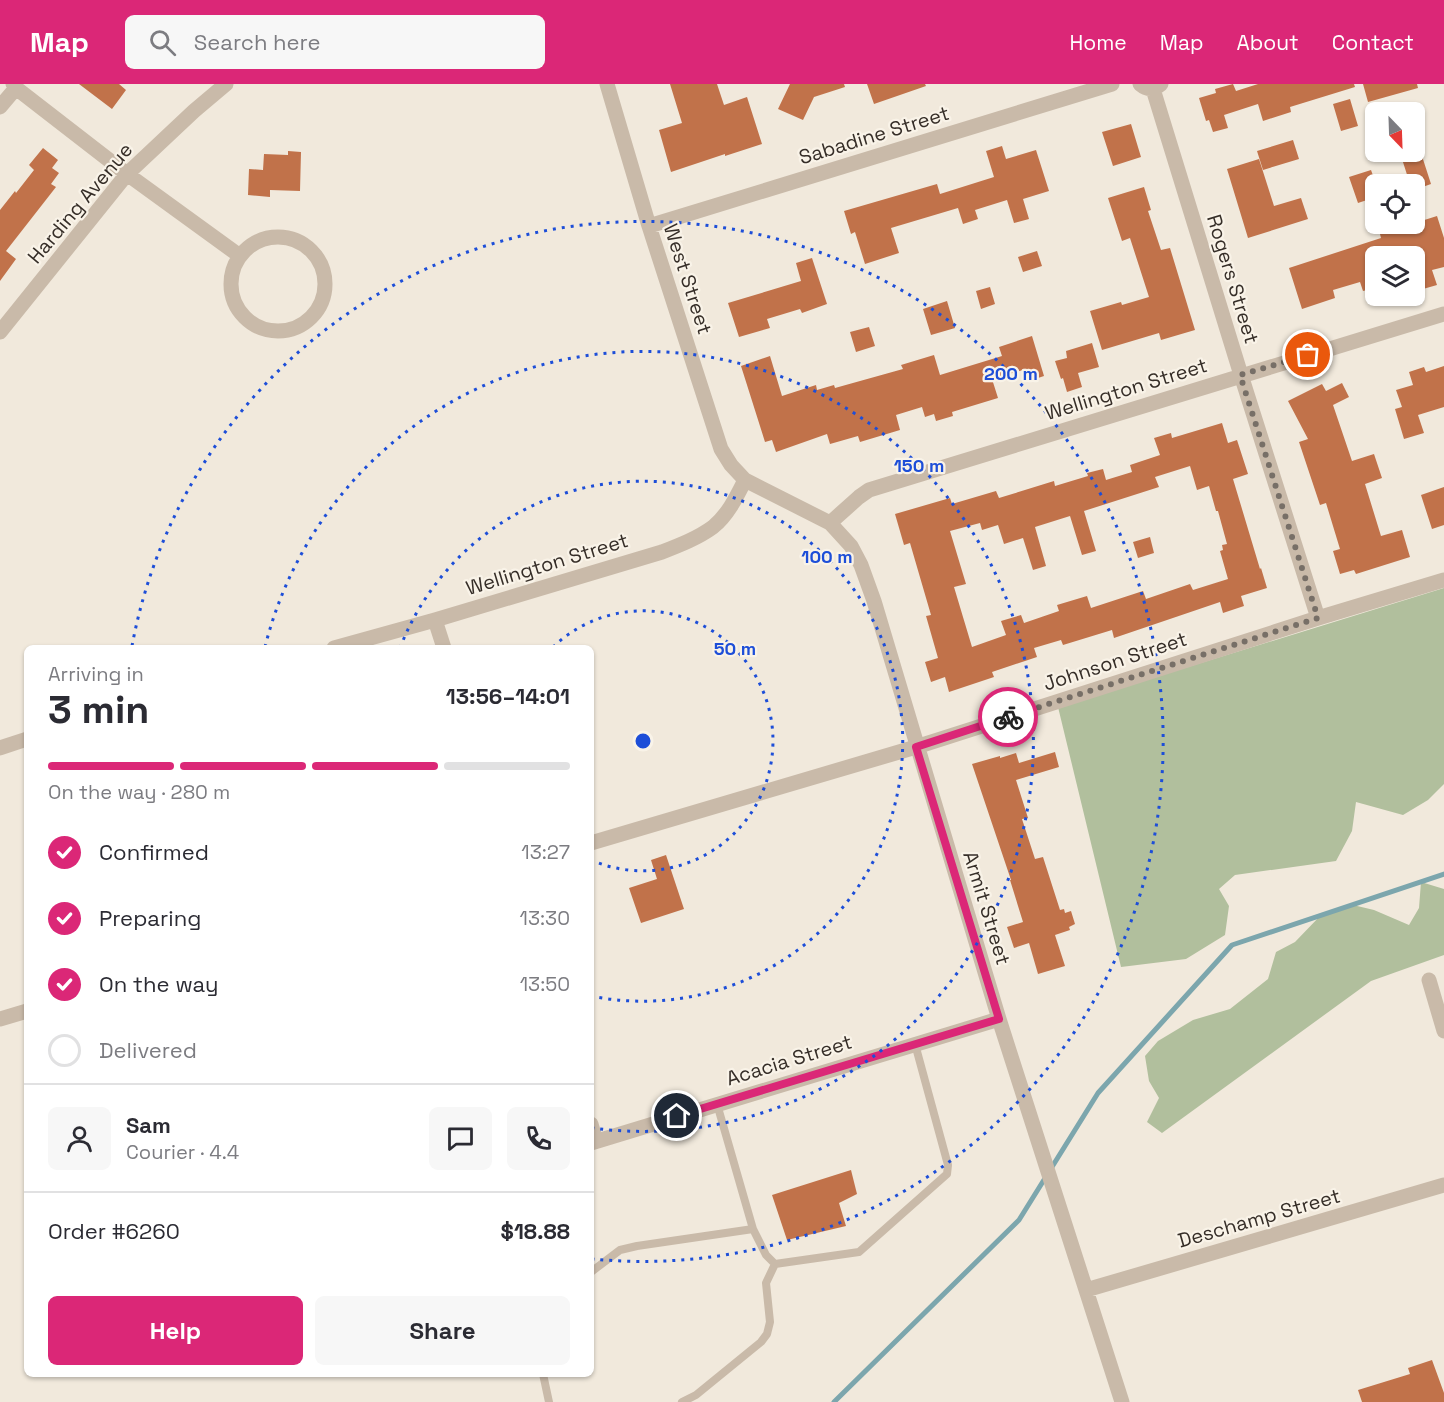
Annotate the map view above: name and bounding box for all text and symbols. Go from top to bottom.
search box [125,15,545,69]
text: Map [30,24,89,60]
icon: search [146,26,179,59]
text: Search here [194,28,321,56]
text: Home [1069,29,1127,56]
text: Map [1160,29,1204,56]
text: About [1237,29,1299,56]
text: Contact [1332,29,1414,56]
street label: Sabadine Street [796,100,952,170]
north arrow [1365,102,1425,162]
map controls [1365,102,1425,306]
street label: Harding Avenue [22,137,138,269]
button: locate [1365,174,1425,234]
street label: Rogers Street [1201,211,1265,347]
street label: West Street [658,220,718,338]
button: layers [1365,246,1425,306]
pin [1282,329,1333,380]
icon: bag [1291,338,1324,371]
street label: Wellington Street [1042,352,1210,426]
text: 200 m [984,362,1038,385]
text: 150 m [894,454,944,477]
street label: Wellington Street [463,527,631,601]
text: 100 m [801,545,853,568]
street label: Johnson Street [1040,626,1190,696]
text: 50 m [714,637,756,660]
text: Arriving in [48,661,144,687]
text: 13:56–14:01 [446,682,570,710]
text: 3 min [48,685,149,734]
courier [978,687,1038,747]
icon: bike [992,701,1025,734]
centre of rings [633,731,653,751]
text: On the way · 280 m [48,779,230,805]
icon: check [48,836,81,869]
text: Confirmed [99,838,209,866]
text: 13:27 [521,839,570,865]
street label: Armit Street [957,848,1017,968]
icon: check [48,902,81,935]
text: Preparing [99,904,201,932]
text: 13:30 [520,905,570,931]
icon: check [48,968,81,1001]
text: On the way [99,970,218,998]
text: 13:50 [520,971,570,997]
street label: Acacia Street [723,1029,855,1091]
text: Delivered [99,1036,197,1064]
pin [651,1090,702,1141]
icon: home [660,1099,693,1132]
button: person [48,1107,111,1170]
button: chat [429,1107,492,1170]
button: phone [507,1107,570,1170]
text: Sam [126,1111,171,1139]
text: Courier · 4.4 [126,1139,239,1165]
street label: Deschamp Street [1175,1182,1343,1254]
text: Order #6260 [48,1217,180,1245]
text: $18.88 [501,1217,570,1245]
button: Help [48,1296,303,1365]
button: Share [315,1296,570,1365]

